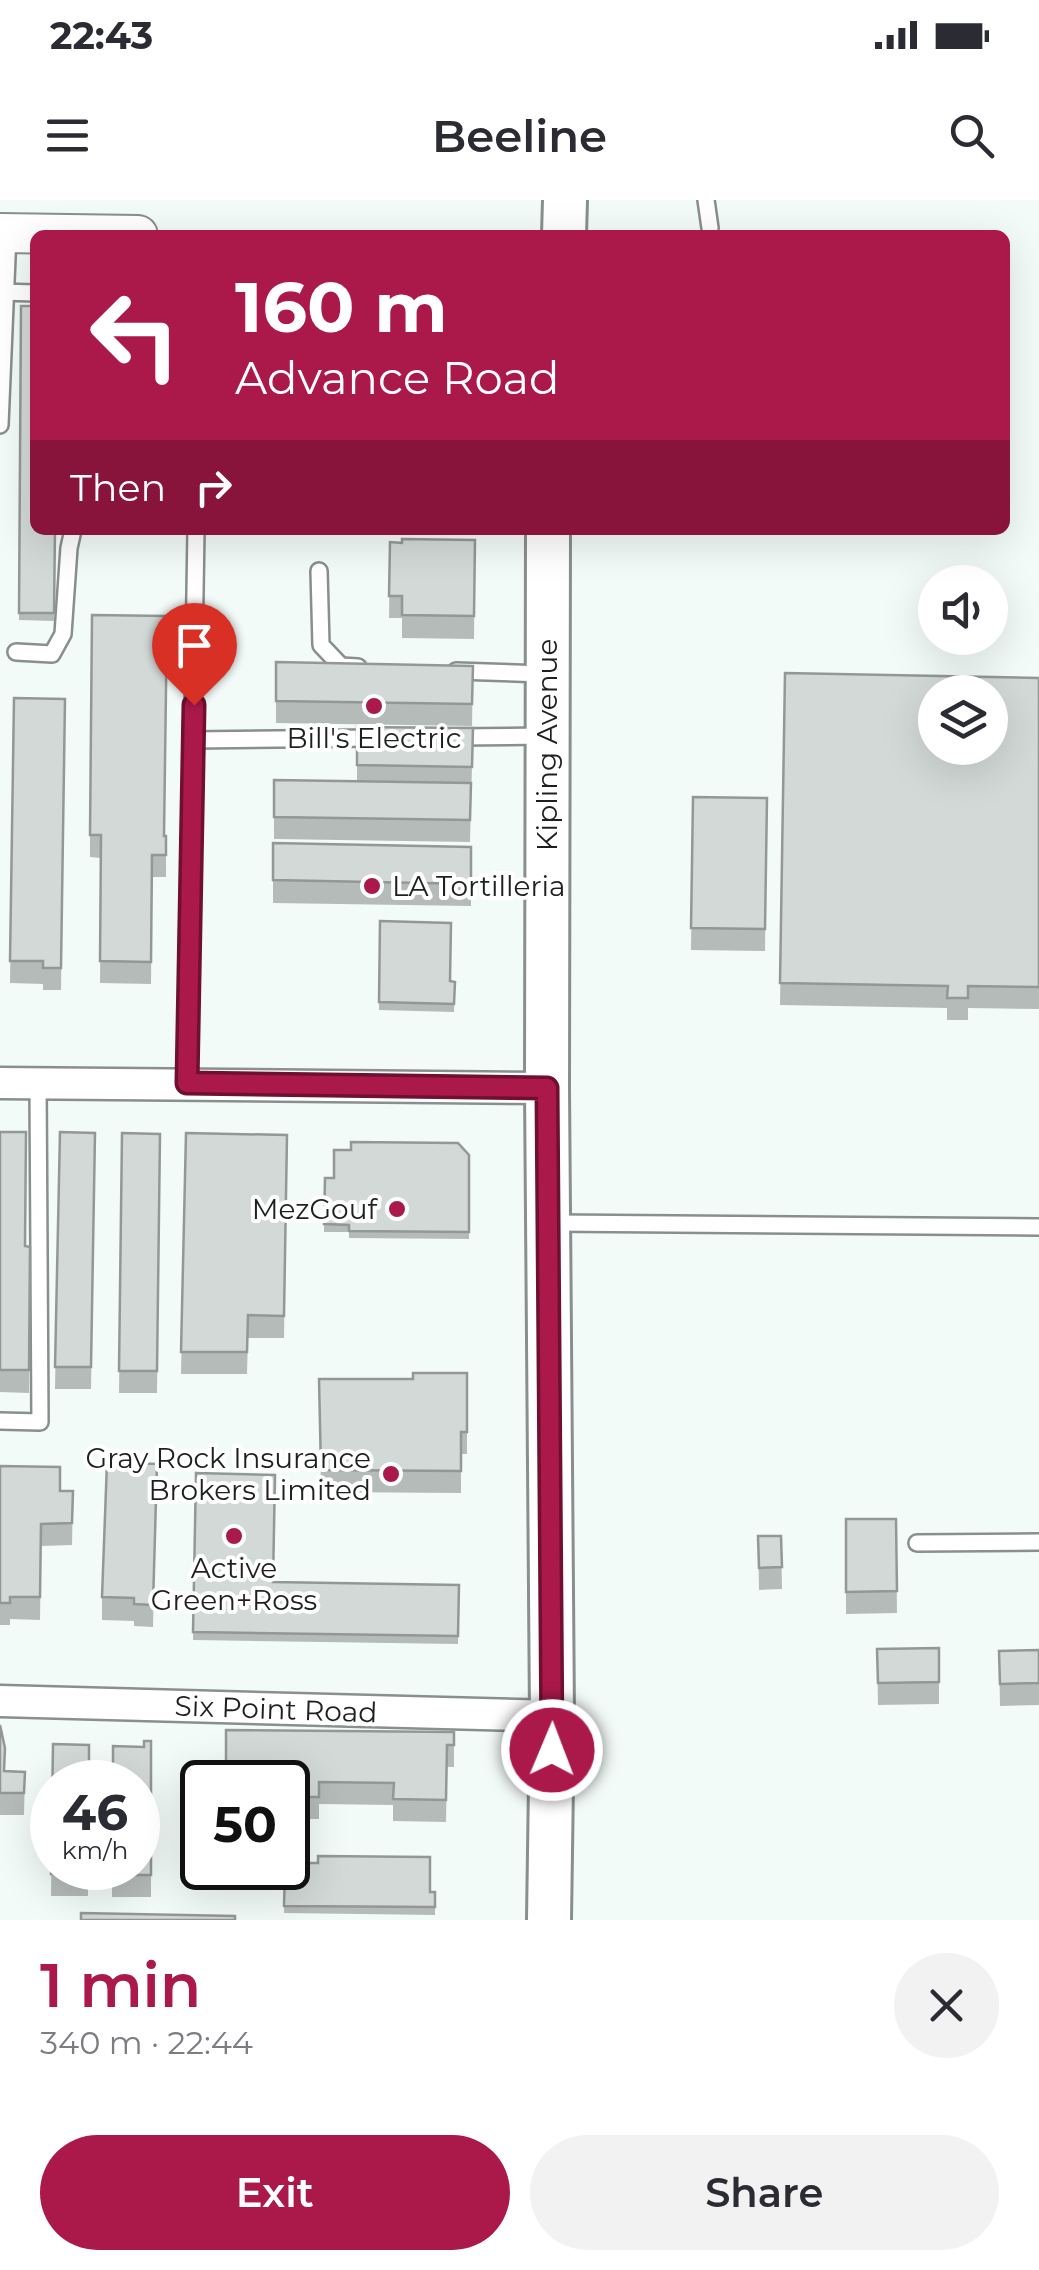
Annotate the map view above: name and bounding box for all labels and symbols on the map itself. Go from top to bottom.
pin [152,603,237,706]
street label: Kipling Avenue [530,639,564,851]
marker: Bill's Electric [363,695,385,717]
place label: Bill's Electric [286,721,462,755]
place label: LA Tortilleria [392,869,566,903]
marker: LA Tortilleria [361,875,383,897]
place label: MezGouf [252,1192,378,1226]
marker: MezGouf [386,1198,408,1220]
place label: Gray Rock Insurance Brokers Limited [86,1441,371,1507]
marker: Gray Rock Insurance Brokers Limited [380,1463,402,1485]
marker: Active Green+Ross [223,1525,245,1547]
place label: Active Green+Ross [151,1551,317,1617]
street label: Six Point Road [174,1688,378,1730]
position arrow [500,1698,604,1802]
speed limit sign: 50 [180,1760,310,1890]

